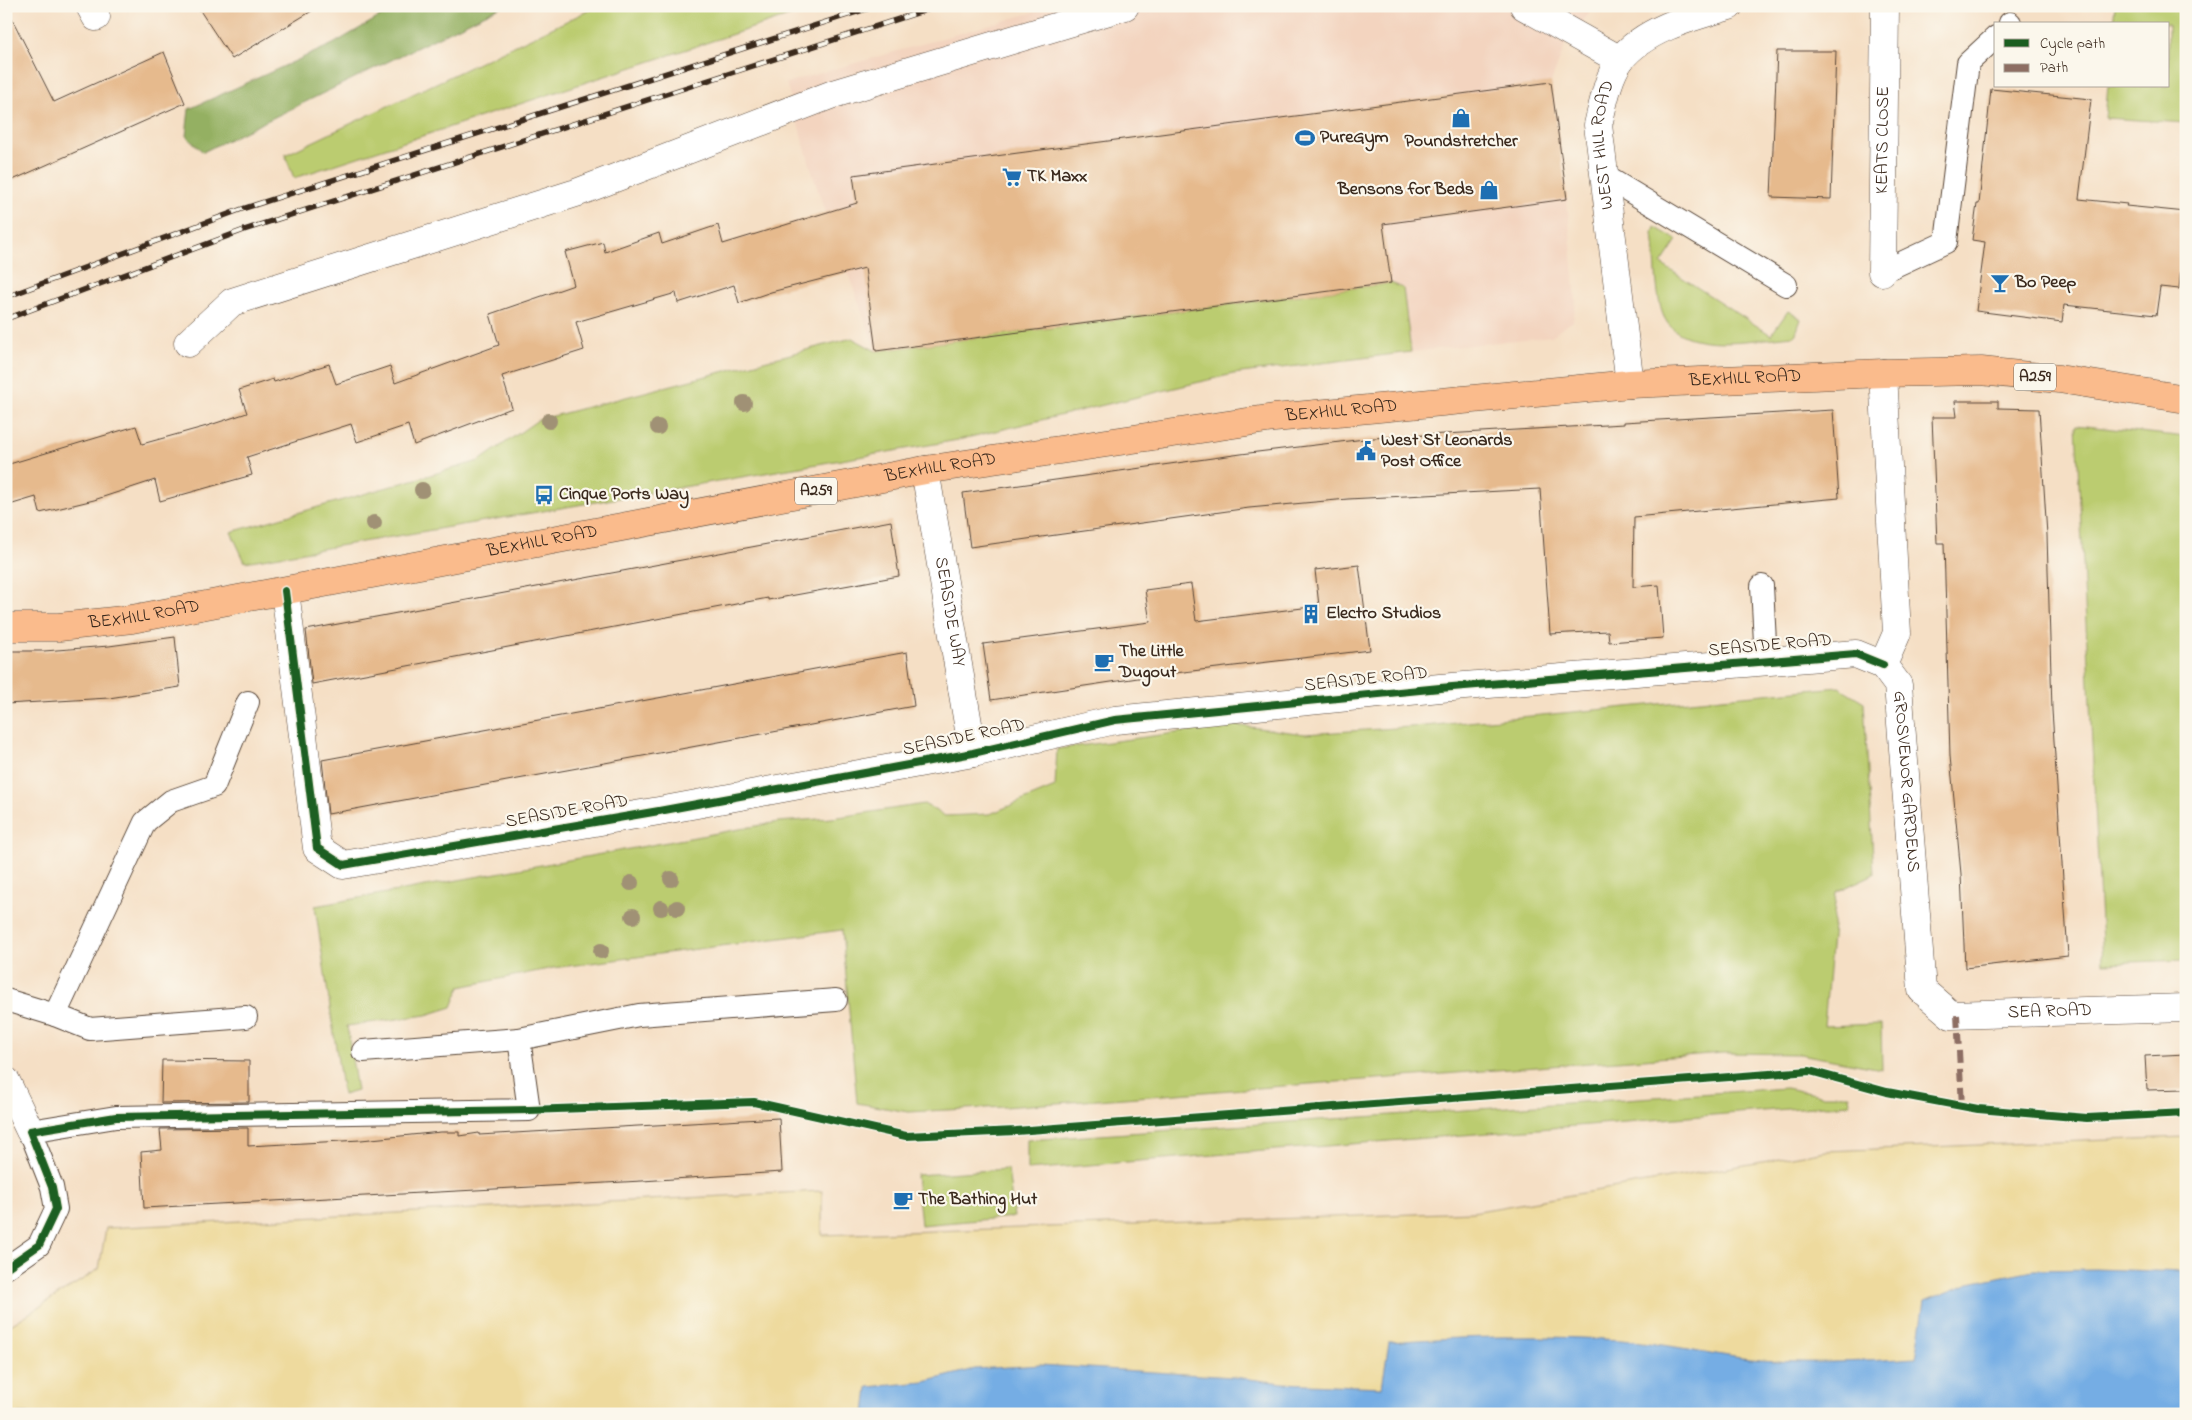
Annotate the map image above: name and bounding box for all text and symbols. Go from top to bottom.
legend [1994,22,2170,88]
text: Cycle path [2040,33,2105,56]
text: Path [2040,57,2068,79]
street label: WEST HILL ROAD [1585,77,1622,211]
street label: KEATS CLOSE [1870,86,1897,194]
shop icon: Poundstretcher [1450,107,1472,129]
place label: PureGym [1320,125,1389,152]
sports icon: PureGym [1294,127,1316,149]
place label: Poundstretcher [1404,129,1518,155]
place label: TK Maxx [1027,164,1087,190]
supermarket icon: TK Maxx [1001,166,1023,188]
place label: Bensons for Beds [1337,177,1474,203]
shop icon: Bensons for Beds [1478,179,1500,201]
place label: Bo Peep [2014,270,2076,296]
bar icon: Bo Peep [1989,272,2011,294]
street label: BEXHILL ROAD [1687,364,1802,394]
road number: A259 [2014,364,2056,391]
street label: BEXHILL ROAD [1283,393,1399,430]
place label: West St Leonards Post Office [1381,428,1512,475]
public building icon: West St Leonards Post Office [1355,440,1377,462]
street label: BEXHILL ROAD [882,447,998,490]
road number: A259 [795,478,837,504]
place label: Cinque Ports Way [559,482,689,509]
bus stop icon: Cinque Ports Way [533,484,555,506]
street label: BEXHILL ROAD [484,519,600,565]
street label: SEASIDE WAY [927,555,971,670]
street label: BEXHILL ROAD [86,594,202,637]
place label: Electro Studios [1326,601,1441,627]
building icon: Electro Studios [1300,603,1322,625]
street label: SEASIDE ROAD [1707,628,1833,664]
place label: The Little Dugout [1118,639,1184,687]
cafe icon: The Little Dugout [1093,651,1115,673]
street label: SEASIDE ROAD [1303,661,1429,699]
street label: GROSVENOR GARDENS [1886,690,1926,873]
street label: SEASIDE ROAD [901,712,1027,764]
street label: SEASIDE ROAD [504,788,630,836]
street label: SEA ROAD [2007,998,2092,1026]
place label: The Bathing Hut [918,1187,1038,1214]
cafe icon: The Bathing Hut [892,1189,914,1211]

